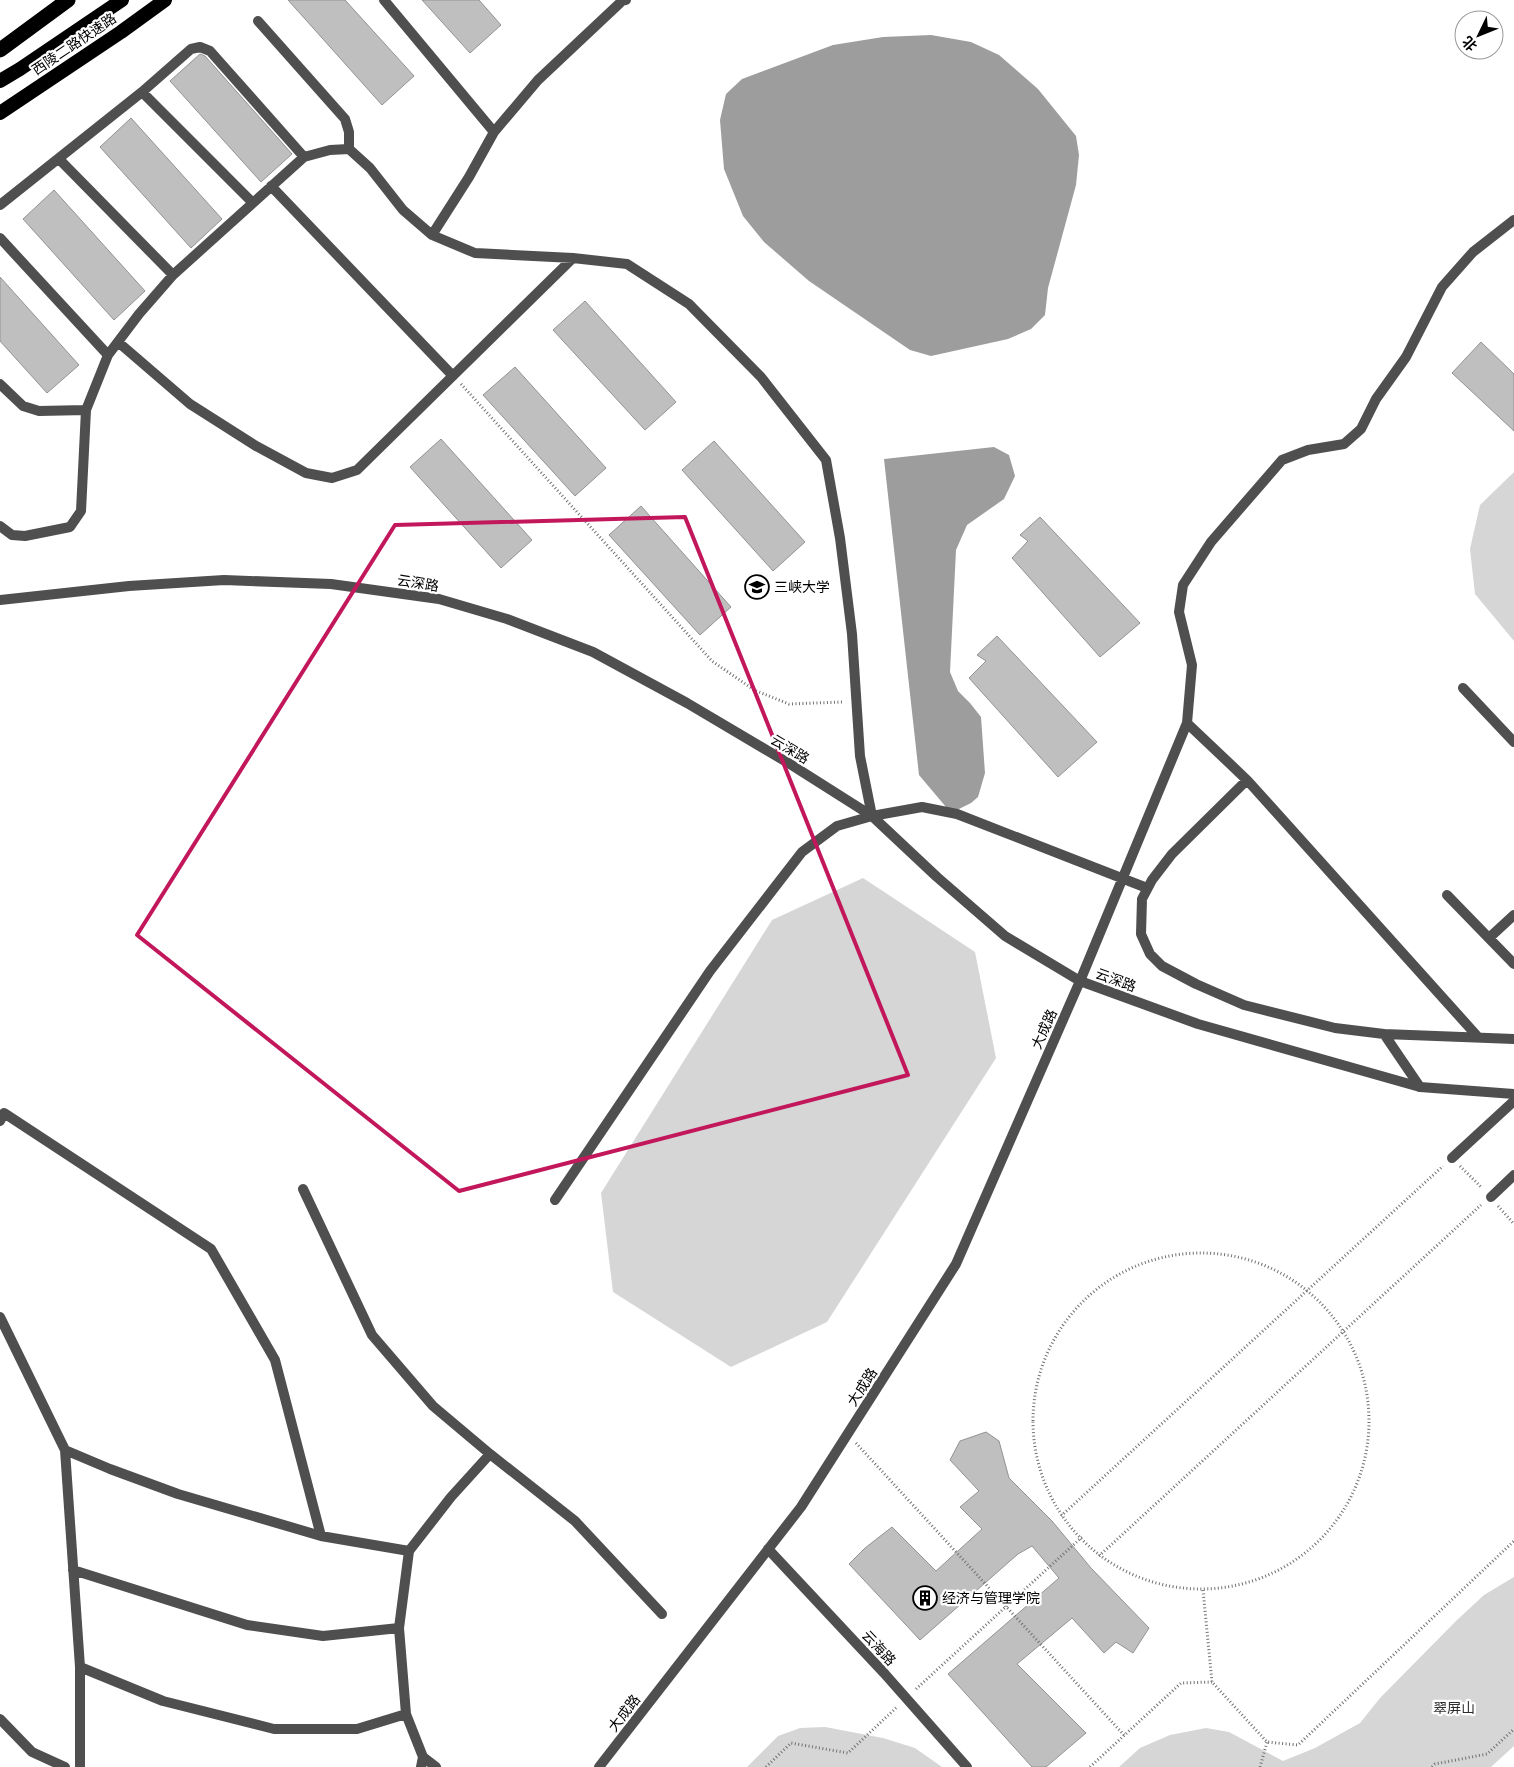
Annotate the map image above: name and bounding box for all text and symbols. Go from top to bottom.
street label: 西陵二路快速路 [28,8,120,80]
north arrow [1454,10,1504,60]
text: 北 [1457,32,1482,56]
street label: 云深路 [396,570,440,596]
school or university icon: 三峡大学 [744,574,770,600]
place label: 三峡大学 [774,577,830,597]
street label: 云深路 [767,730,813,768]
street label: 云深路 [1093,963,1139,997]
street label: 大成路 [1026,1006,1062,1052]
street label: 大成路 [842,1364,882,1410]
building icon: 经济与管理学院 [912,1585,938,1611]
place label: 经济与管理学院 [942,1588,1040,1608]
street label: 云海路 [857,1626,901,1670]
street label: 大成路 [603,1690,645,1736]
park label: 翠屏山 [1433,1698,1475,1718]

